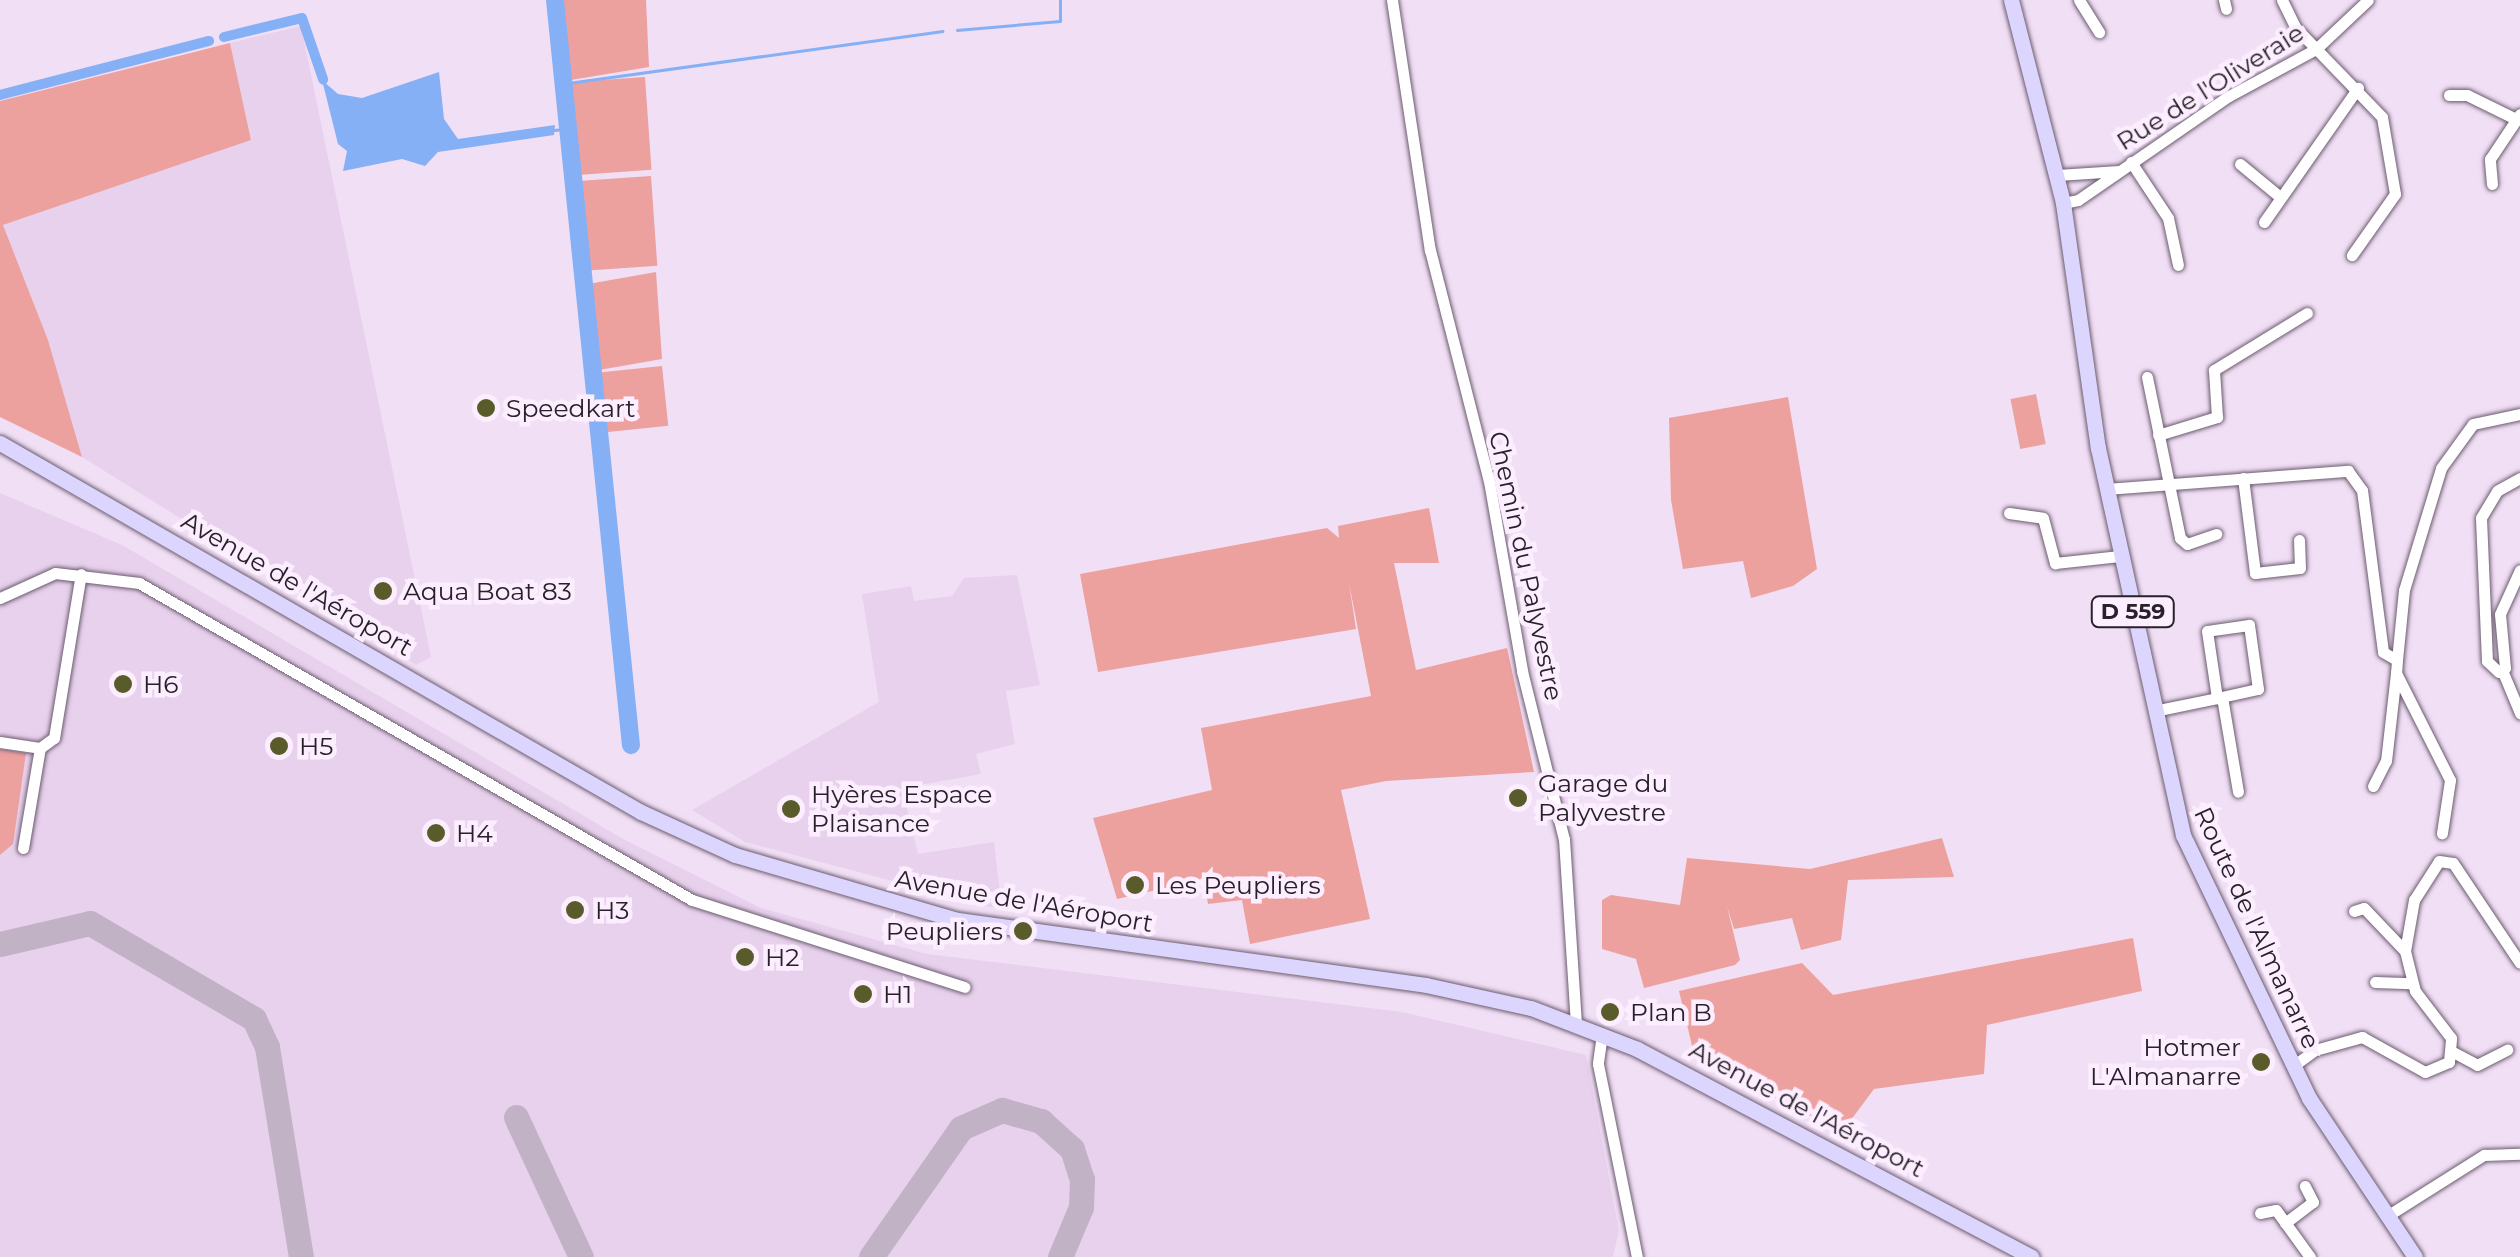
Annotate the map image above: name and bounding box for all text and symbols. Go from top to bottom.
street label: Rue de l'Oliveraie [2111,17,2309,157]
place label: Speedkart [506,393,635,423]
marker: Speedkart [475,397,497,419]
street label: Chemin du Palyvestre [1483,429,1569,703]
street label: Avenue de l'Aéroport [176,506,418,662]
place label: Aqua Boat 83 [403,576,572,606]
marker: Aqua Boat 83 [372,580,394,602]
road number: D 559 [2090,595,2176,629]
place label: H6 [143,669,179,699]
marker: H6 [112,673,134,695]
place label: H5 [299,731,333,761]
marker: H5 [268,735,290,757]
place label: Garage du Palyvestre [1538,769,1668,828]
place label: Hyères Espace Plaisance [811,780,992,839]
marker: Garage du Palyvestre [1507,787,1529,809]
marker: Hyères Espace Plaisance [780,798,802,820]
street label: Route de l'Almanarre [2188,802,2326,1054]
place label: H4 [456,818,493,848]
marker: H4 [425,822,447,844]
street label: Avenue de l'Aéroport [893,864,1155,938]
place label: Les Peupliers [1155,870,1321,900]
marker: Les Peupliers [1124,874,1146,896]
place label: H3 [595,895,629,925]
marker: H3 [564,899,586,921]
place label: Peupliers [886,916,1003,946]
marker: Peupliers [1012,920,1034,942]
place label: H2 [765,942,800,972]
marker: H2 [734,946,756,968]
place label: H1 [883,979,912,1009]
marker: H1 [852,983,874,1005]
place label: Plan B [1630,997,1712,1027]
marker: Plan B [1599,1001,1621,1023]
place label: Hotmer L'Almanarre [2090,1033,2241,1092]
street label: Avenue de l'Aéroport [1684,1034,1930,1184]
marker: Hotmer L'Almanarre [2250,1051,2272,1073]

